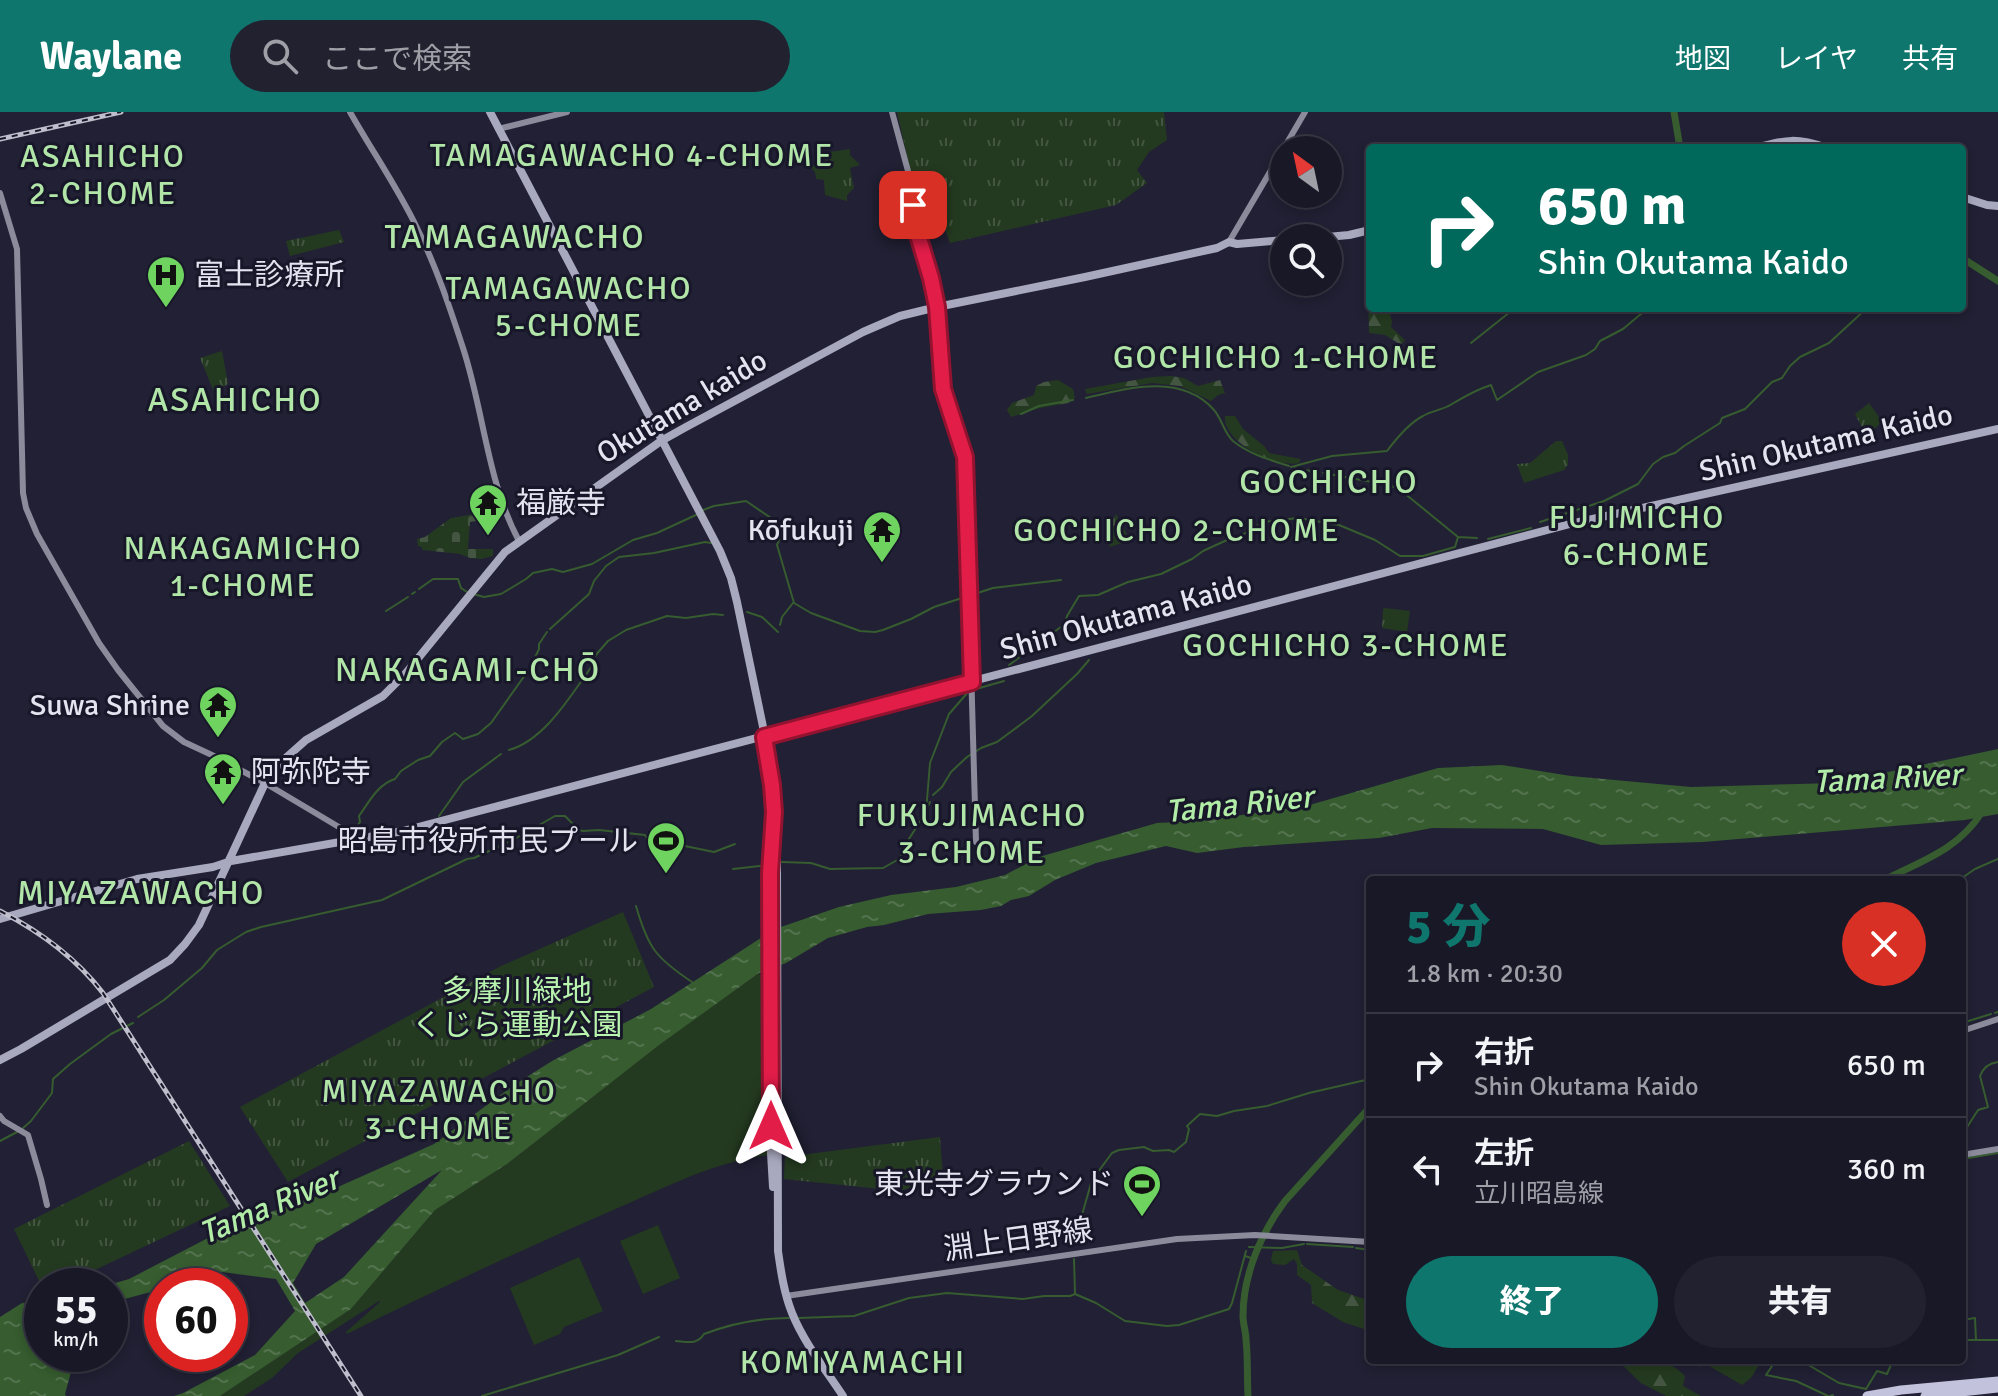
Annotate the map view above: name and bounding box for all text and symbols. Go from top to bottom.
search box [230,20,790,92]
text: Waylane [40,33,182,80]
icon: search [258,34,302,78]
text: ここで検索 [322,41,472,78]
text: 地図 [1675,42,1731,76]
text: レイヤ [1775,42,1858,76]
text: 共有 [1902,42,1958,76]
district label: TAMAGAWACHO 4-CHOME [430,136,834,175]
north arrow [1270,136,1342,208]
map controls [1270,136,1342,296]
district label: ASAHICHO 2-CHOME [20,137,186,213]
pin [879,171,947,239]
text: 650 m [1538,171,1686,240]
icon: right [1406,176,1510,280]
icon: arrive [891,183,935,227]
district label: TAMAGAWACHO [384,216,646,258]
button: search [1270,224,1342,296]
text: Shin Okutama Kaido [1538,240,1849,285]
hospital icon: 富士診療所 [145,254,187,309]
place label: 富士診療所 [194,257,344,294]
district label: TAMAGAWACHO 5-CHOME [445,269,693,345]
district label: GOCHICHO 1-CHOME [1113,338,1439,377]
street label: Okutama kaido [590,342,774,472]
district label: ASAHICHO [147,379,323,421]
street label: Shin Okutama Kaido [1696,396,1956,490]
district label: GOCHICHO [1239,461,1419,503]
temple icon: 福厳寺 [467,482,509,537]
place label: 福厳寺 [516,485,606,522]
district label: FUJIMICHO 6-CHOME [1549,498,1725,574]
temple icon: Kōfukuji [861,509,903,564]
district label: GOCHICHO 2-CHOME [1013,511,1341,550]
place label: Kōfukuji [747,512,854,549]
district label: NAKAGAMICHO 1-CHOME [124,529,362,605]
street label: Shin Okutama Kaido [996,566,1256,668]
district label: GOCHICHO 3-CHOME [1182,626,1510,665]
district label: NAKAGAMI-CHŌ [335,649,601,691]
temple icon: Suwa Shrine [197,684,239,739]
place label: Suwa Shrine [30,687,190,724]
temple icon: 阿弥陀寺 [202,751,244,806]
place label: 阿弥陀寺 [251,754,371,791]
water label: Tama River [1812,754,1966,801]
water label: Tama River [1163,776,1319,831]
district label: FUKUJIMACHO 3-CHOME [857,796,1087,872]
sports icon: 昭島市役所市民プール [645,820,687,875]
place label: 昭島市役所市民プール [338,823,638,860]
district label: MIYAZAWACHO [17,872,265,914]
text: 5 分 [1406,898,1490,957]
button: close [1842,902,1926,986]
text: 1.8 km · 20:30 [1406,958,1563,990]
park label: 多摩川緑地 くじら運動公園 [412,973,622,1044]
text: 右折 [1474,1034,1534,1071]
icon: right [1406,1043,1450,1087]
text: 650 m [1847,1047,1926,1084]
text: Shin Okutama Kaido [1474,1071,1698,1103]
district label: MIYAZAWACHO 3-CHOME [321,1072,557,1148]
position arrow [729,1084,813,1168]
text: 左折 [1474,1135,1534,1172]
icon: left [1406,1147,1450,1191]
text: 360 m [1847,1151,1926,1188]
water label: Tama River [193,1158,349,1253]
sports icon: 東光寺グラウンド [1121,1163,1163,1218]
place label: 東光寺グラウンド [874,1166,1114,1203]
text: 立川昭島線 [1474,1178,1604,1210]
street label: 淵上日野線 [941,1211,1095,1269]
button: 終了 [1406,1256,1658,1348]
button: 共有 [1674,1256,1926,1348]
speed limit sign: 60 [144,1268,248,1372]
text: 55 [54,1285,98,1335]
text: km/h [53,1327,99,1352]
district label: KOMIYAMACHI [740,1343,966,1382]

